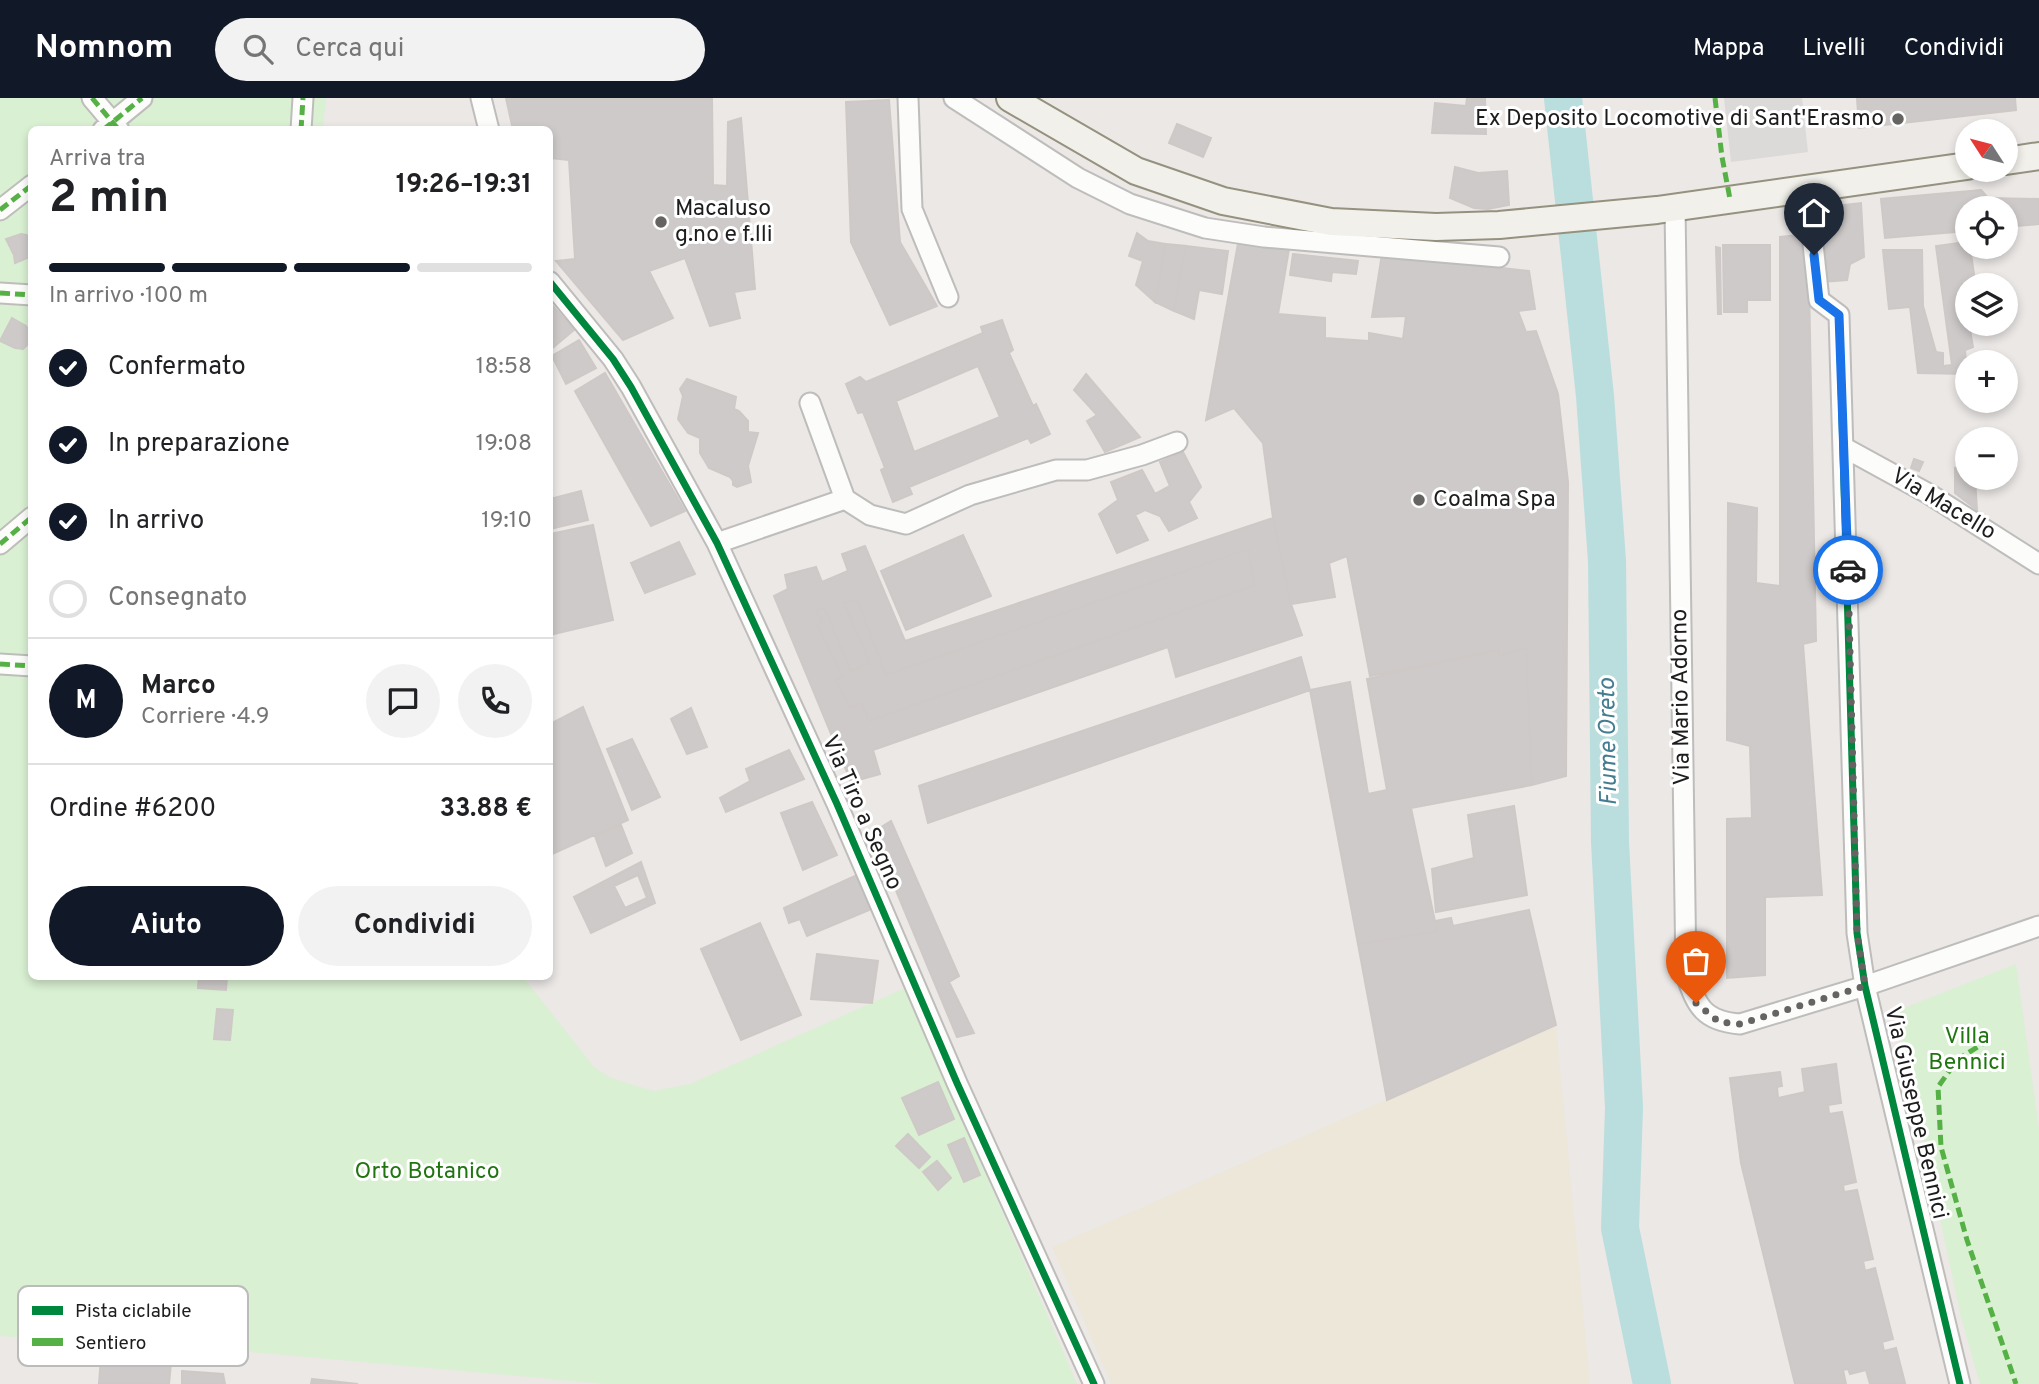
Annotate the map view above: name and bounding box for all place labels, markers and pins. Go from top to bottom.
place label: Ex Deposito Locomotive di Sant'Erasmo [1475,105,1884,134]
marker: Ex Deposito Locomotive di Sant'Erasmo [1890,111,1906,127]
pin [1784,183,1844,255]
place label: Macaluso g.no e f.lli [675,195,773,250]
marker: Macaluso g.no e f.lli [653,214,669,230]
place label: Coalma Spa [1433,486,1556,515]
marker: Coalma Spa [1411,492,1427,508]
pin [1666,931,1726,1003]

